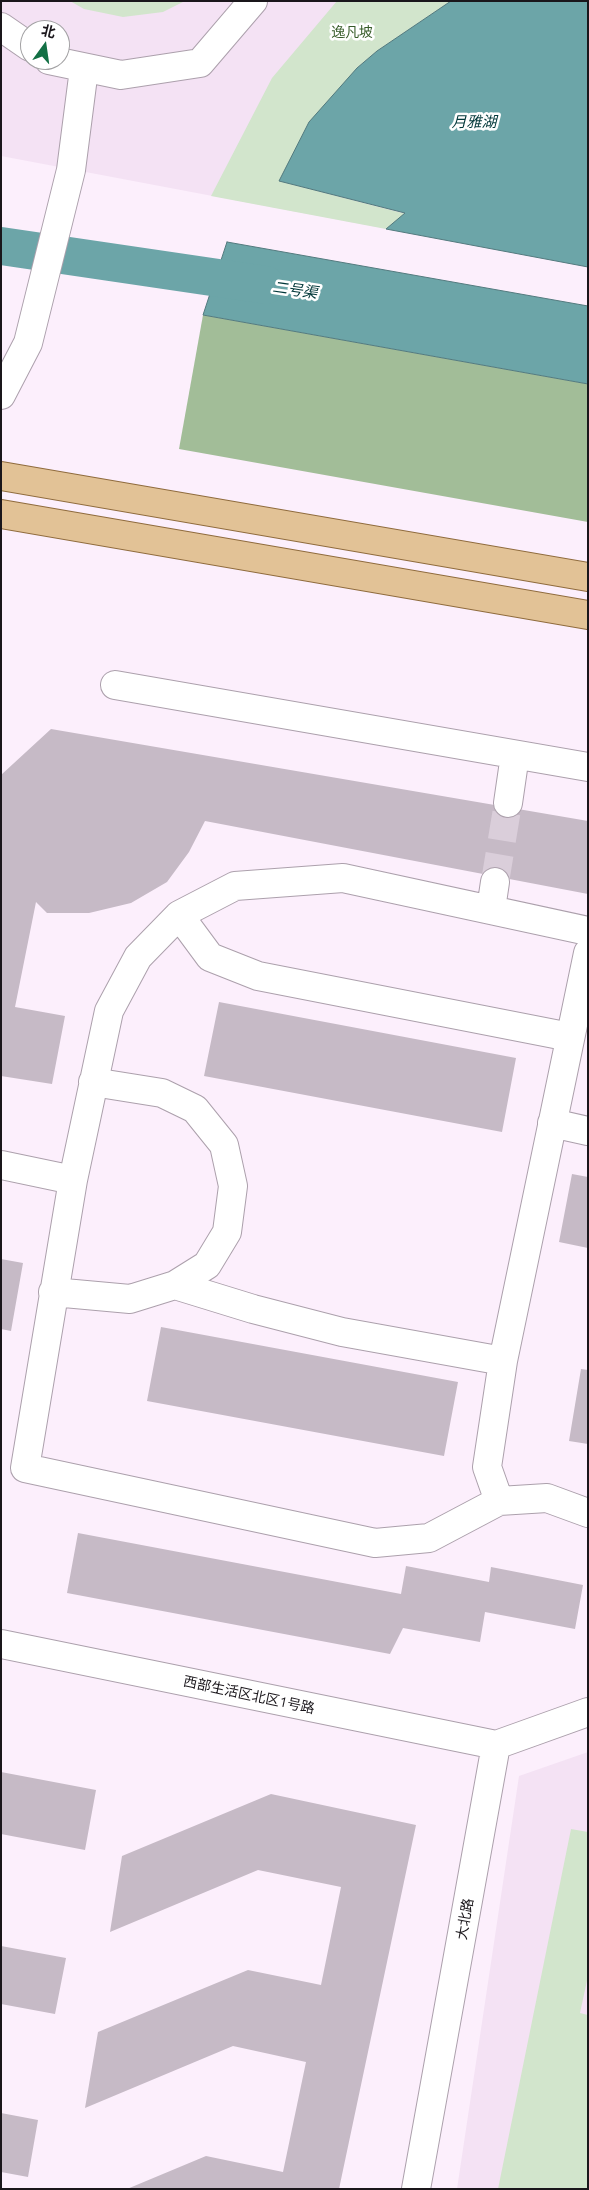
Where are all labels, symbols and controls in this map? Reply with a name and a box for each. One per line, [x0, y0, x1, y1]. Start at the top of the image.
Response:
north arrow [20, 20, 70, 70]
text: 北 [40, 22, 57, 41]
park label: 逸凡坡 [331, 24, 373, 40]
water label: 月雅湖 [452, 113, 496, 131]
water label: 二号渠 [271, 278, 319, 302]
street label: 西部生活区北区1号路 [182, 1673, 316, 1717]
street label: 大北路 [453, 1897, 477, 1941]

